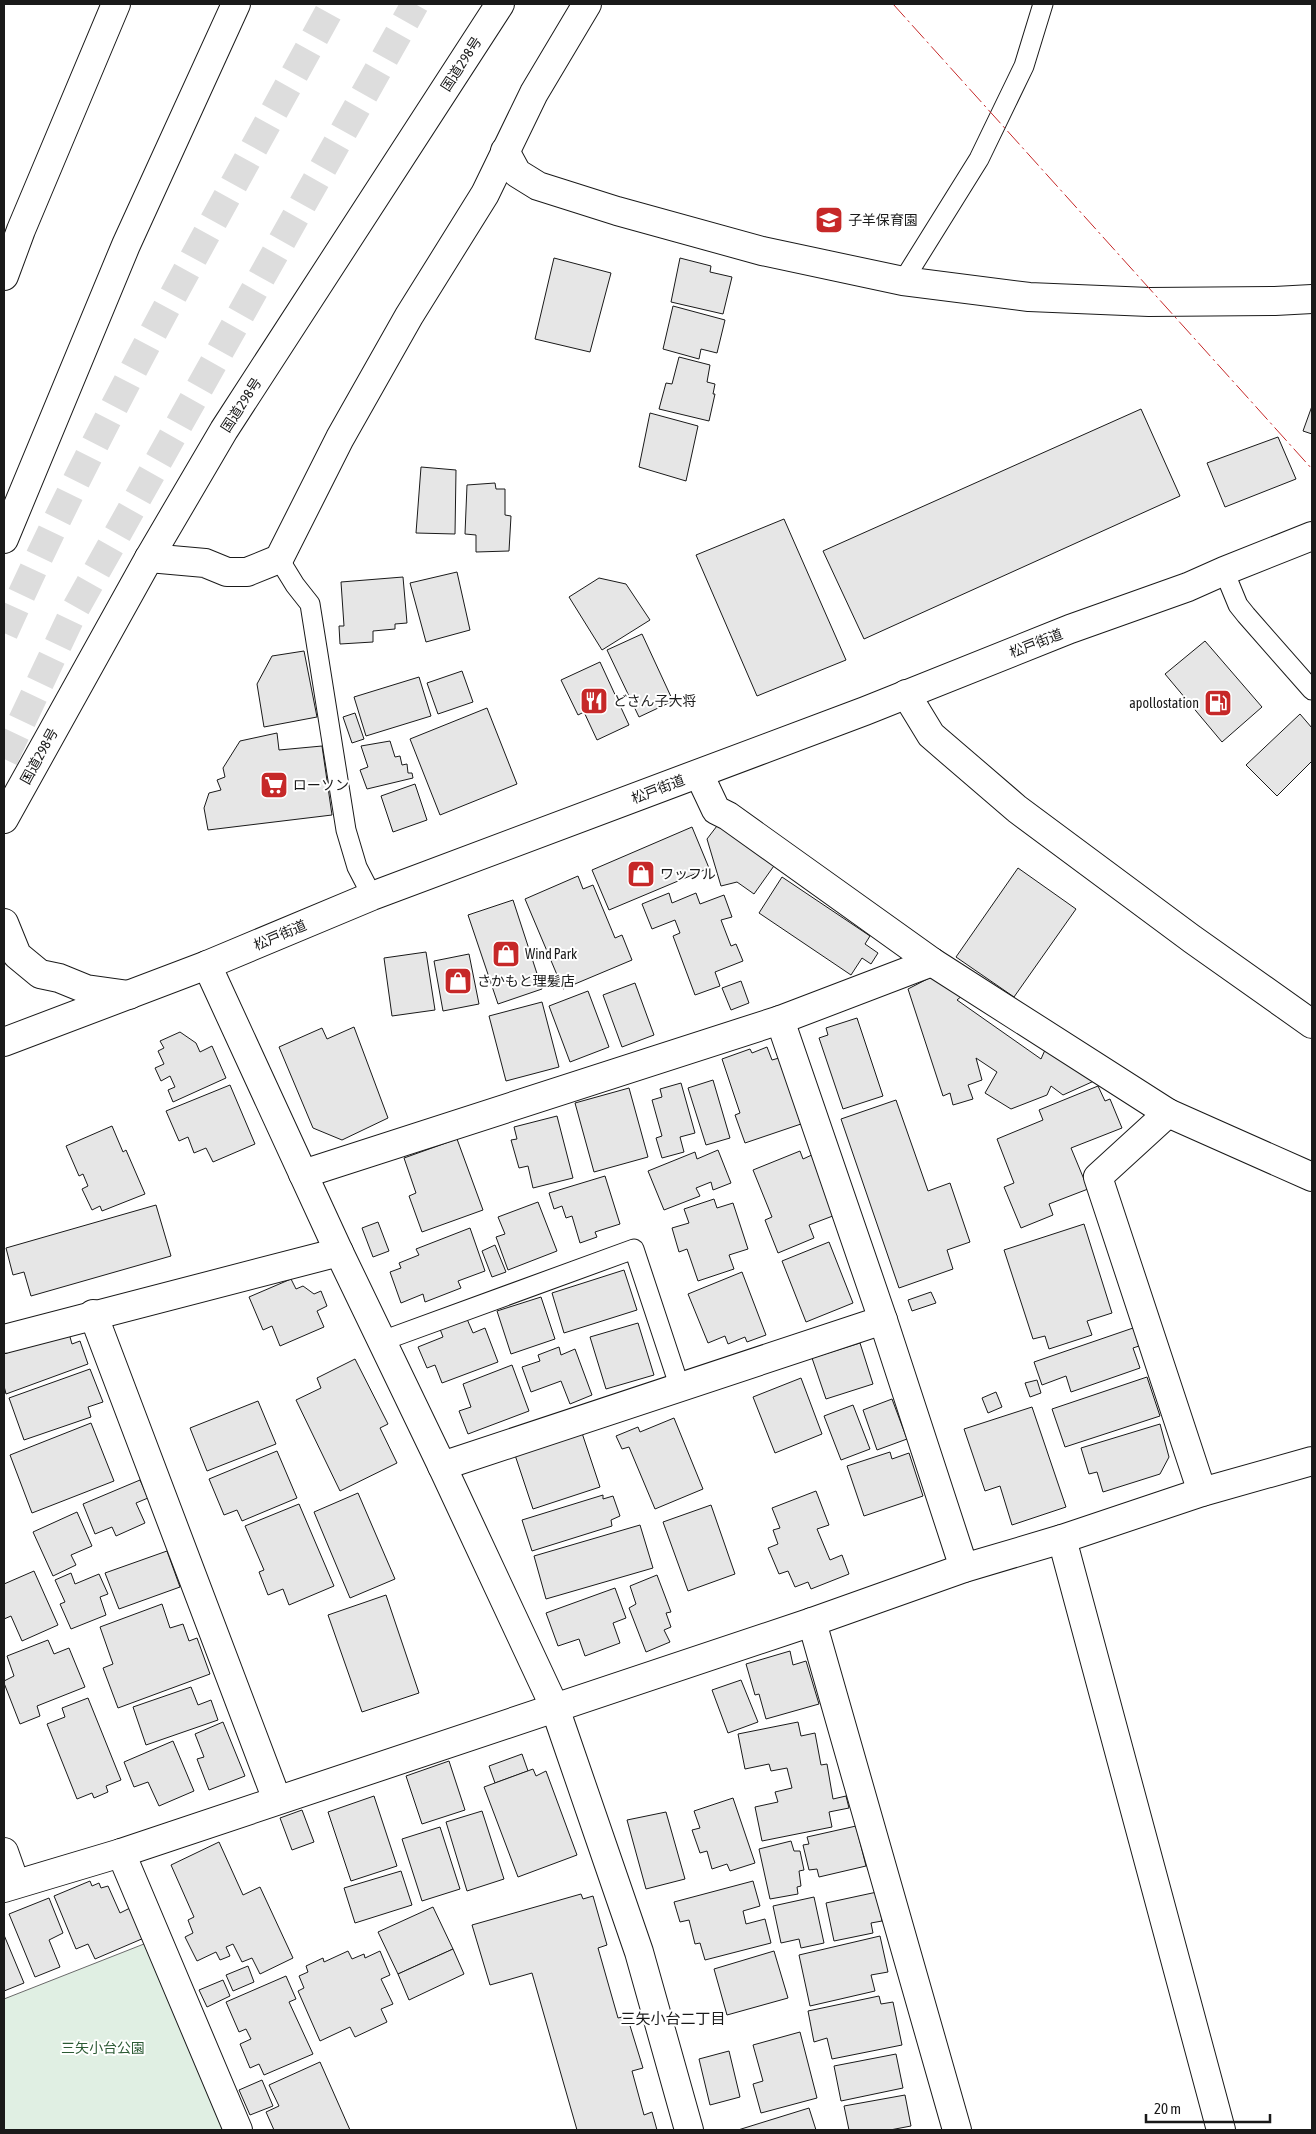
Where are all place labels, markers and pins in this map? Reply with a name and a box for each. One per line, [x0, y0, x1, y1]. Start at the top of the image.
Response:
school or university icon: 子羊保育園 [814, 205, 844, 235]
place label: 子羊保育園 [848, 212, 918, 228]
restaurant icon: どさん子大将 [579, 686, 609, 716]
fuel station icon: apollostation [1203, 688, 1233, 718]
place label: どさん子大将 [613, 693, 697, 709]
place label: apollostation [1129, 695, 1199, 711]
supermarket icon: ローソン [259, 770, 289, 800]
place label: ローソン [293, 777, 349, 793]
shop icon: ワッフル [626, 859, 656, 889]
place label: ワッフル [660, 866, 716, 882]
shop icon: Wind Park [491, 939, 521, 969]
place label: Wind Park [525, 946, 577, 962]
shop icon: さかもと理髪店 [443, 966, 473, 996]
place label: さかもと理髪店 [477, 973, 575, 989]

